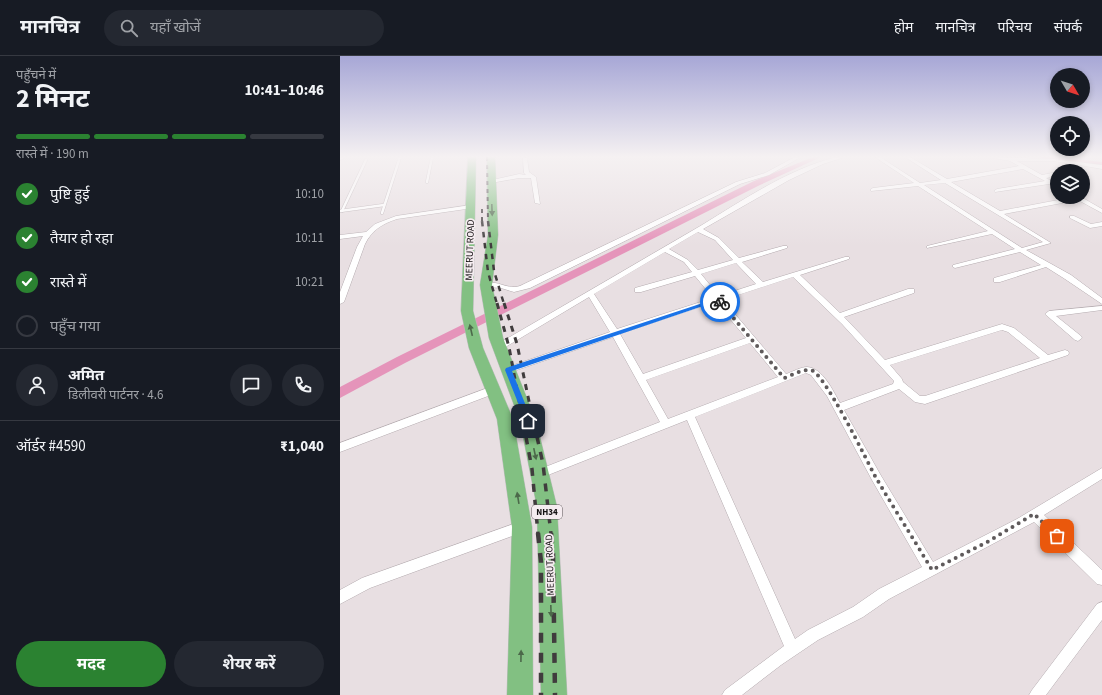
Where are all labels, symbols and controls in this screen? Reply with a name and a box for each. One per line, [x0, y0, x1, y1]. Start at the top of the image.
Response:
search box [104, 10, 384, 46]
text: मानचित्र [20, 14, 80, 41]
icon: search [118, 17, 140, 39]
text: यहाँ खोजें [150, 17, 201, 38]
text: होम [894, 18, 913, 38]
text: मानचित्र [935, 18, 976, 38]
text: परिचय [998, 18, 1032, 38]
text: संपर्क [1054, 18, 1082, 38]
text: पहुँचने में [16, 66, 56, 84]
north arrow [1050, 68, 1090, 108]
map controls [1050, 68, 1090, 204]
text: 2 मिनट [16, 80, 90, 117]
text: 10:41–10:46 [244, 80, 324, 101]
button: locate [1050, 116, 1090, 156]
text: रास्ते में · 190 m [16, 145, 89, 163]
button: layers [1050, 164, 1090, 204]
icon: check [16, 183, 38, 205]
text: पुष्टि हुई [50, 184, 90, 205]
text: 10:10 [295, 185, 324, 203]
one-way arrow [489, 204, 495, 217]
street label: MEERUT ROAD [462, 219, 478, 281]
icon: check [16, 227, 38, 249]
text: तैयार हो रहा [50, 228, 113, 249]
text: 10:11 [295, 229, 324, 247]
icon: check [16, 271, 38, 293]
text: रास्ते में [50, 272, 86, 293]
text: 10:21 [295, 273, 324, 291]
courier [700, 282, 740, 322]
icon: bike [709, 291, 731, 313]
text: पहुँच गया [50, 316, 100, 337]
one-way arrow [468, 323, 474, 336]
button: person [16, 364, 58, 406]
button: chat [230, 364, 272, 406]
button: phone [282, 364, 324, 406]
text: अमित [68, 365, 104, 386]
text: डिलीवरी पार्टनर · 4.6 [68, 386, 163, 404]
pin [511, 404, 545, 438]
icon: home [517, 410, 539, 432]
text: ऑर्डर #4590 [16, 436, 86, 457]
text: ₹1,040 [280, 436, 324, 457]
one-way arrow [533, 448, 539, 460]
one-way arrow [515, 492, 521, 504]
road number: NH34 [532, 505, 562, 519]
pin [1040, 519, 1074, 553]
icon: bag [1046, 525, 1068, 547]
street label: MEERUT ROAD [542, 534, 558, 596]
one-way arrow [548, 605, 554, 618]
button: मदद [16, 641, 166, 687]
button: शेयर करें [174, 641, 324, 687]
one-way arrow [518, 649, 524, 662]

